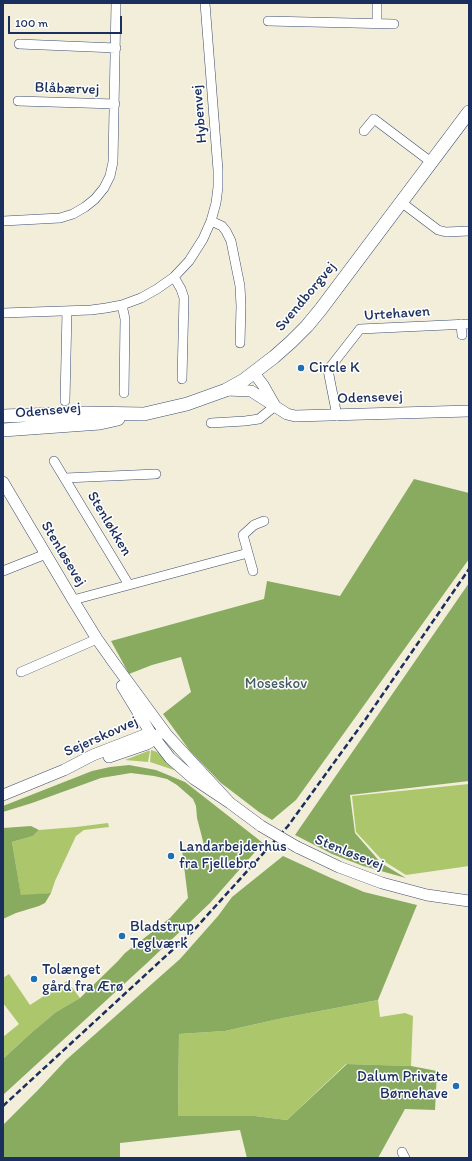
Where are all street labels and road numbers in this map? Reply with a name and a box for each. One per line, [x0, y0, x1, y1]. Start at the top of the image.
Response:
street label: Blåbærvej [34, 79, 100, 99]
street label: Hybenvej [188, 84, 212, 144]
street label: Svendborgvej [272, 259, 340, 335]
street label: Urtehaven [363, 303, 431, 325]
street label: Odensevej [337, 388, 403, 408]
street label: Odensevej [14, 399, 82, 423]
street label: Stenløkken [83, 488, 135, 560]
street label: Stenløsevej [37, 518, 89, 590]
street label: Sejerskovvej [61, 713, 141, 761]
street label: Stenløsevej [312, 831, 386, 875]

